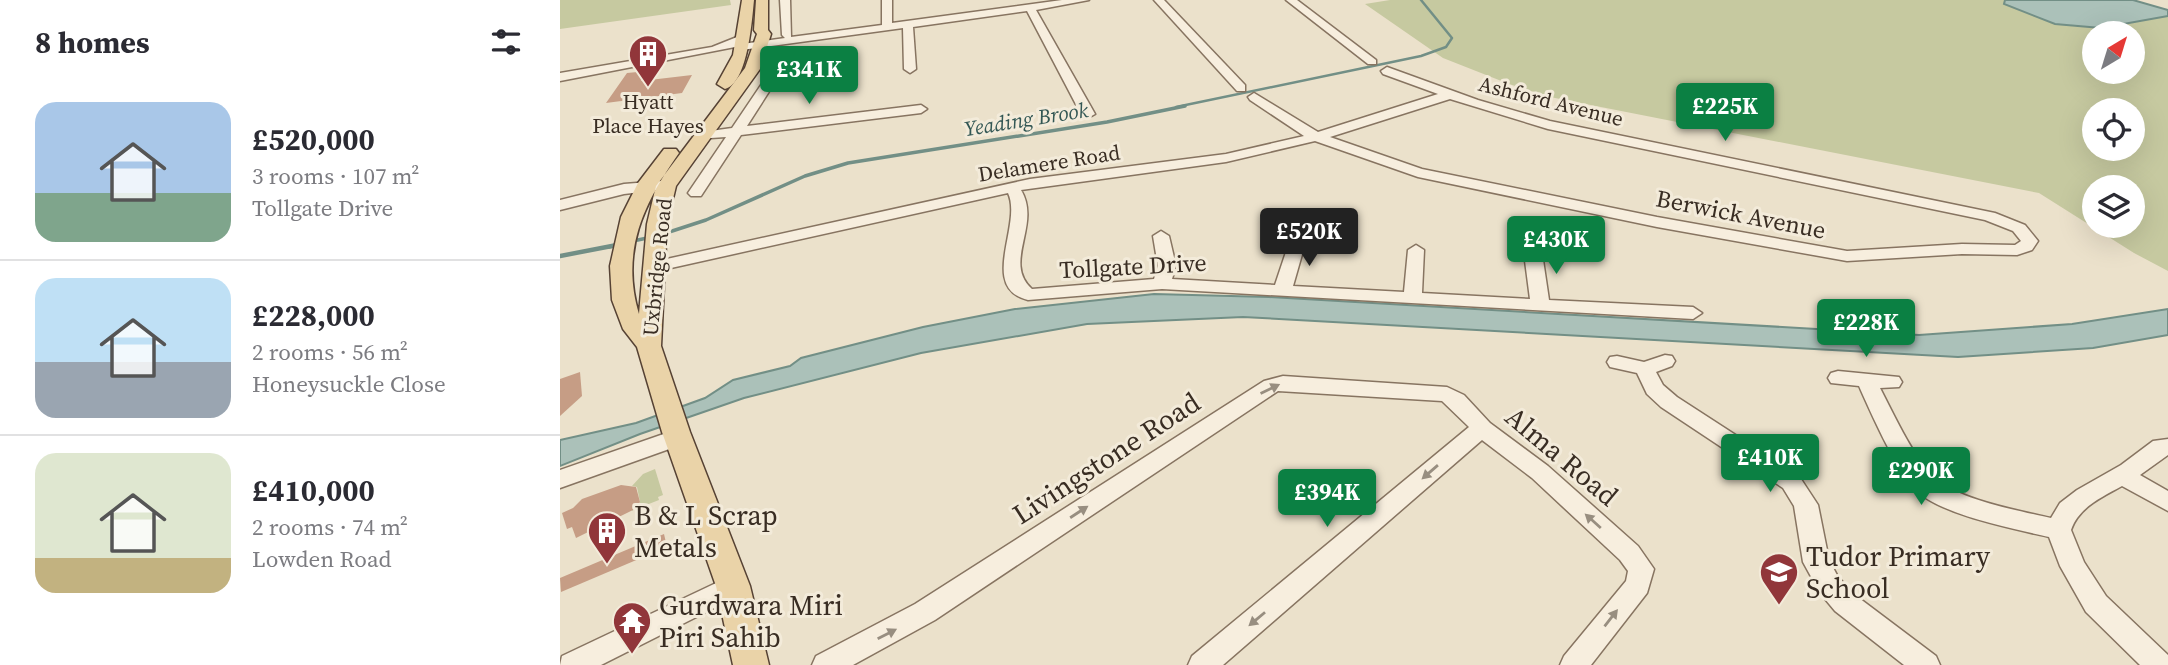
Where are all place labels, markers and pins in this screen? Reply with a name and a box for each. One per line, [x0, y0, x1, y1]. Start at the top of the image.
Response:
building icon: Hyatt Place Hayes [627, 33, 669, 88]
pin: £341K [760, 46, 858, 106]
pin: £225K [1676, 83, 1774, 143]
place label: Hyatt Place Hayes [592, 87, 704, 140]
pin: £520K [1260, 208, 1358, 268]
pin: £430K [1507, 216, 1605, 276]
pin: £228K [1817, 300, 1915, 359]
pin: £410K [1721, 434, 1819, 494]
pin: £290K [1872, 448, 1970, 507]
pin: £394K [1278, 470, 1376, 529]
place label: B & L Scrap Metals [634, 496, 778, 566]
building icon: B & L Scrap Metals [586, 510, 628, 565]
place label: Tudor Primary School [1806, 537, 1991, 607]
school or university icon: Tudor Primary School [1758, 551, 1800, 606]
place label: Gurdwara Miri Piri Sahib [659, 586, 843, 656]
temple icon: Gurdwara Miri Piri Sahib [611, 600, 653, 655]

